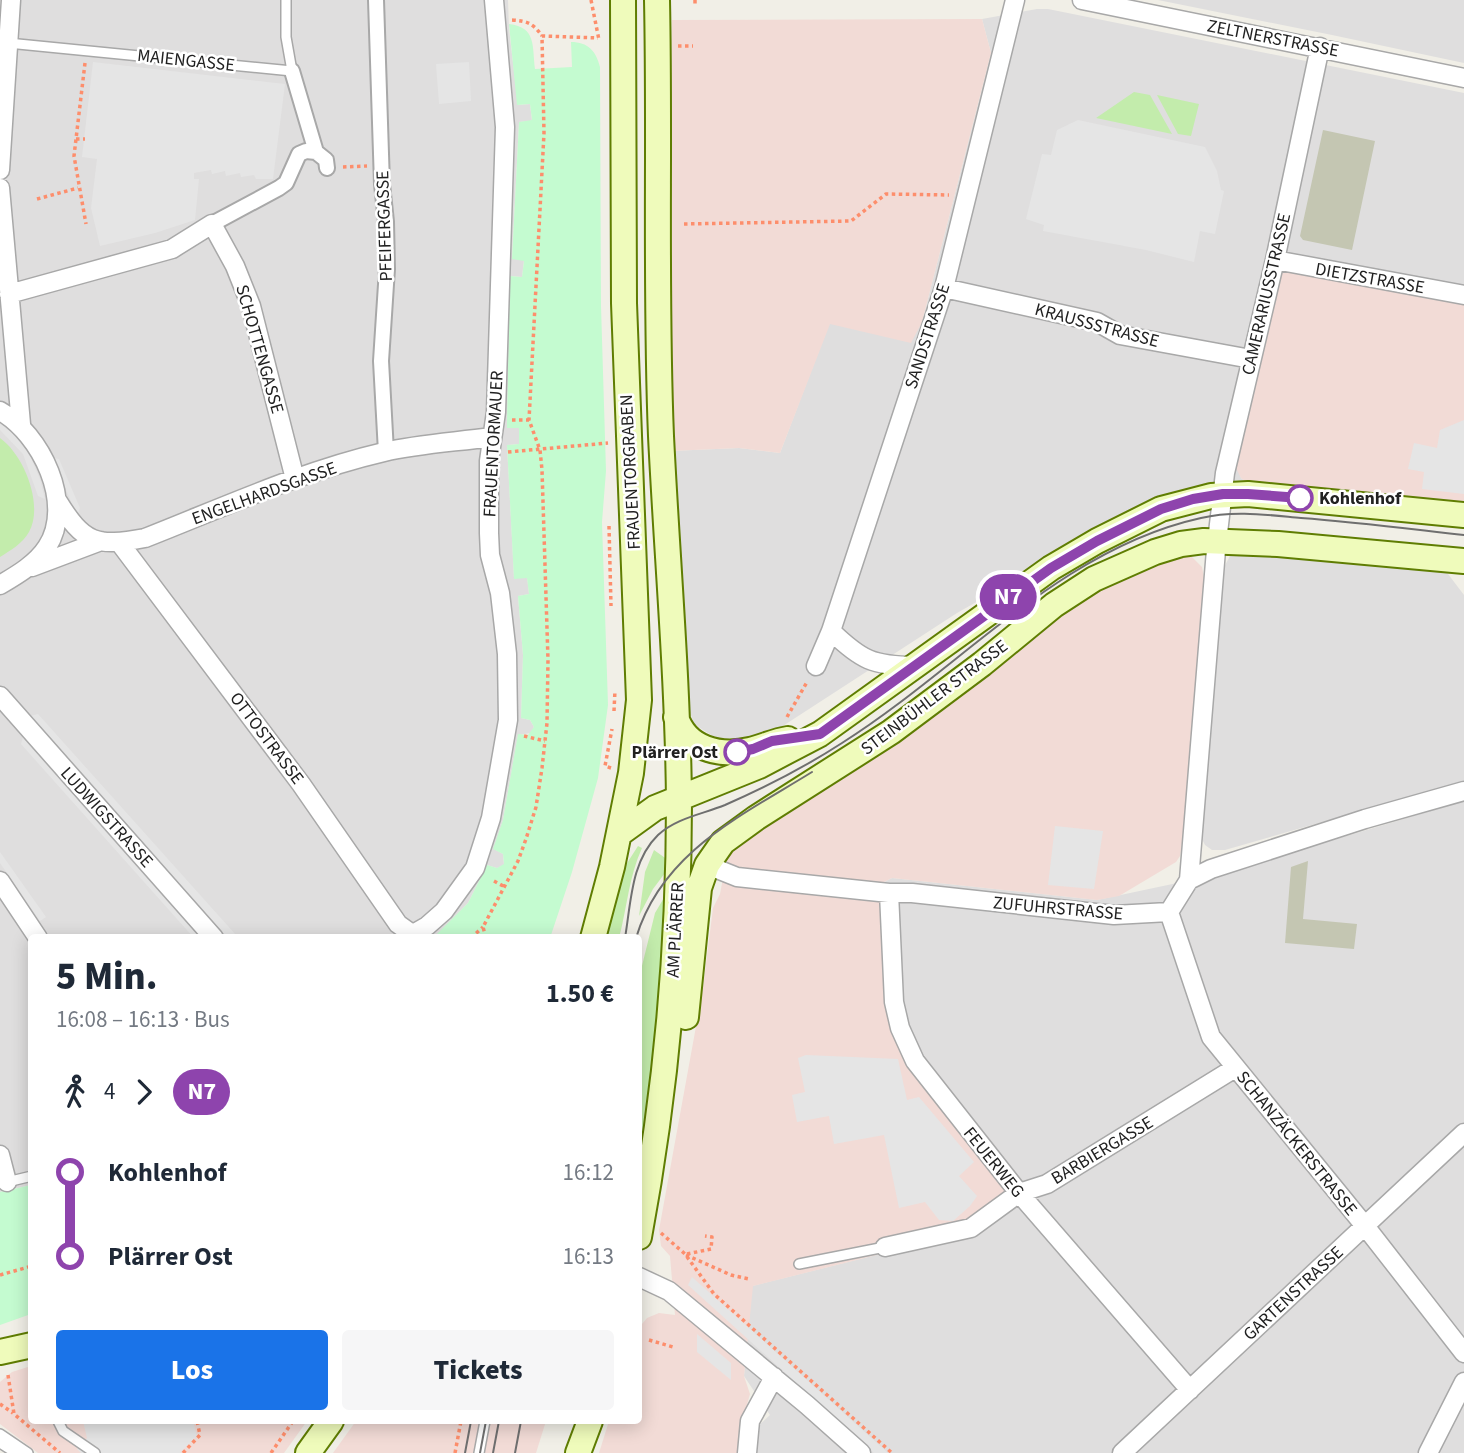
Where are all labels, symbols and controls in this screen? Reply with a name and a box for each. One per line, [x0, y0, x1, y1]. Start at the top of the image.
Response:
street label: ZELTNERSTRASSE [1205, 13, 1341, 64]
street label: MAIENGASSE [136, 43, 236, 78]
street label: PFEIFERGASSE [370, 170, 399, 282]
street label: CAMERARIUSSTRASSE [1236, 211, 1297, 378]
street label: DIETZSTRASSE [1313, 257, 1426, 300]
street label: SANDSTRASSE [899, 280, 956, 392]
street label: SCHOTTENGASSE [229, 282, 290, 416]
street label: KRAUSSSTRASSE [1032, 297, 1162, 354]
street label: FRAUENTORMAUER [477, 370, 510, 518]
street label: FRAUENTORGRABEN [614, 394, 647, 550]
street label: ENGELHARDSGASSE [188, 456, 340, 531]
marker: Kohlenhof [1287, 485, 1313, 511]
place label: Kohlenhof [1319, 486, 1402, 511]
line badge: N7 [976, 574, 1040, 620]
text: N7 [994, 579, 1022, 614]
street label: STEINBÜHLER STRASSE [856, 634, 1013, 761]
street label: OTTOSTRASSE [224, 687, 310, 790]
marker: Plärrer Ost [724, 739, 750, 765]
place label: Plärrer Ost [632, 740, 718, 765]
street label: LUDWIGSTRASSE [54, 761, 159, 873]
street label: AM PLÄRRER [661, 882, 690, 978]
street label: ZUFUHRSTRASSE [992, 890, 1124, 927]
text: 5 Min. [56, 950, 158, 1004]
text: 1.50 € [546, 975, 614, 1012]
text: 16:08 – 16:13 · Bus [56, 1003, 230, 1036]
street label: SCHANZÄCKERSTRASSE [1230, 1066, 1363, 1221]
icon: walk [56, 1073, 94, 1111]
icon: forward [125, 1073, 163, 1111]
text: N7 [187, 1074, 216, 1109]
text: 4 [104, 1075, 115, 1108]
street label: BARBIERGASSE [1047, 1110, 1158, 1191]
street label: FEUERWEG [957, 1122, 1030, 1203]
text: Kohlenhof [108, 1154, 227, 1191]
text: 16:12 [563, 1156, 614, 1189]
text: Plärrer Ost [108, 1238, 233, 1275]
text: 16:13 [563, 1240, 614, 1273]
street label: GARTENSTRASSE [1238, 1240, 1349, 1346]
button: Los [56, 1330, 328, 1410]
button: Tickets [342, 1330, 614, 1410]

